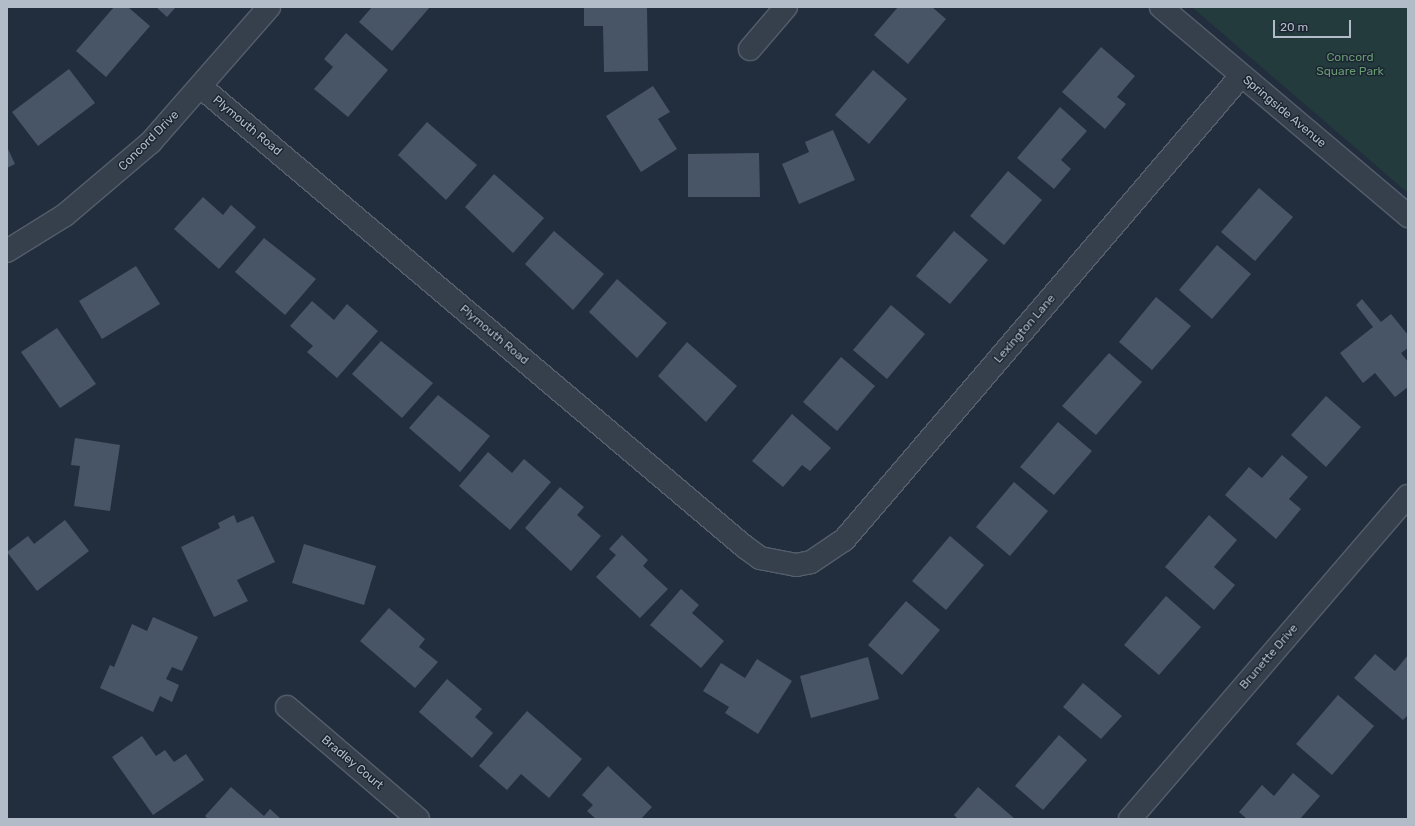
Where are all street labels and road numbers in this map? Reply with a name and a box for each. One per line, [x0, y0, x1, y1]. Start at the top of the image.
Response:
street label: Springside Avenue [1239, 73, 1329, 151]
street label: Plymouth Road [210, 93, 284, 159]
street label: Concord Drive [116, 108, 182, 174]
street label: Lexington Lane [991, 292, 1059, 366]
street label: Plymouth Road [457, 302, 531, 368]
street label: Brunette Drive [1237, 621, 1301, 693]
street label: Bradley Court [318, 733, 386, 793]

